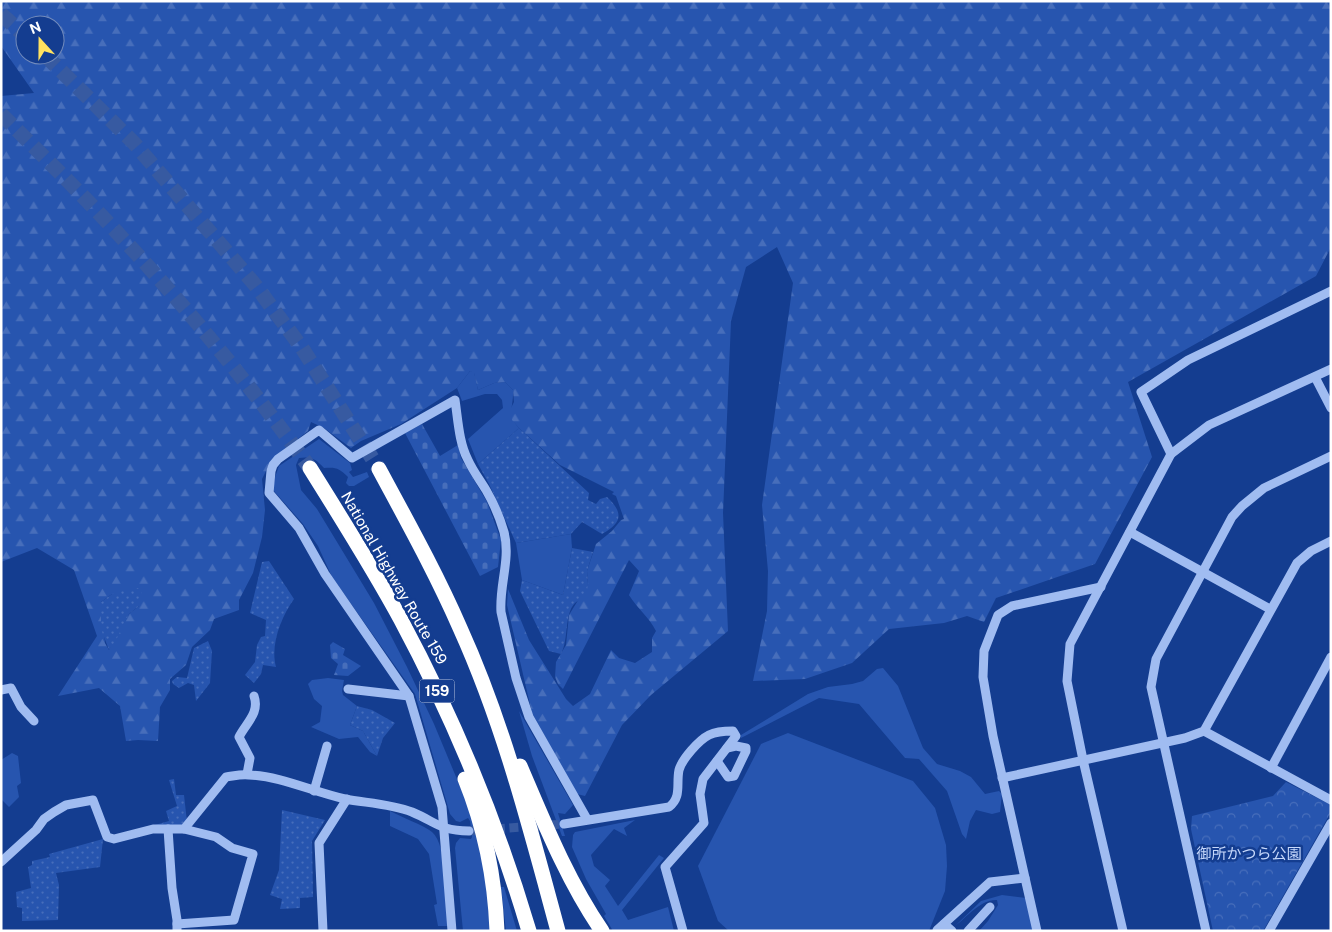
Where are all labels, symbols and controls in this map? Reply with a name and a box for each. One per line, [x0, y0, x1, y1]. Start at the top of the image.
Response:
north arrow [15, 15, 65, 65]
text: N [27, 18, 43, 37]
street label: National Highway Route 159 [338, 489, 451, 667]
road number: 159 [420, 679, 454, 702]
park label: 御所かつら公園 [1196, 845, 1302, 862]

